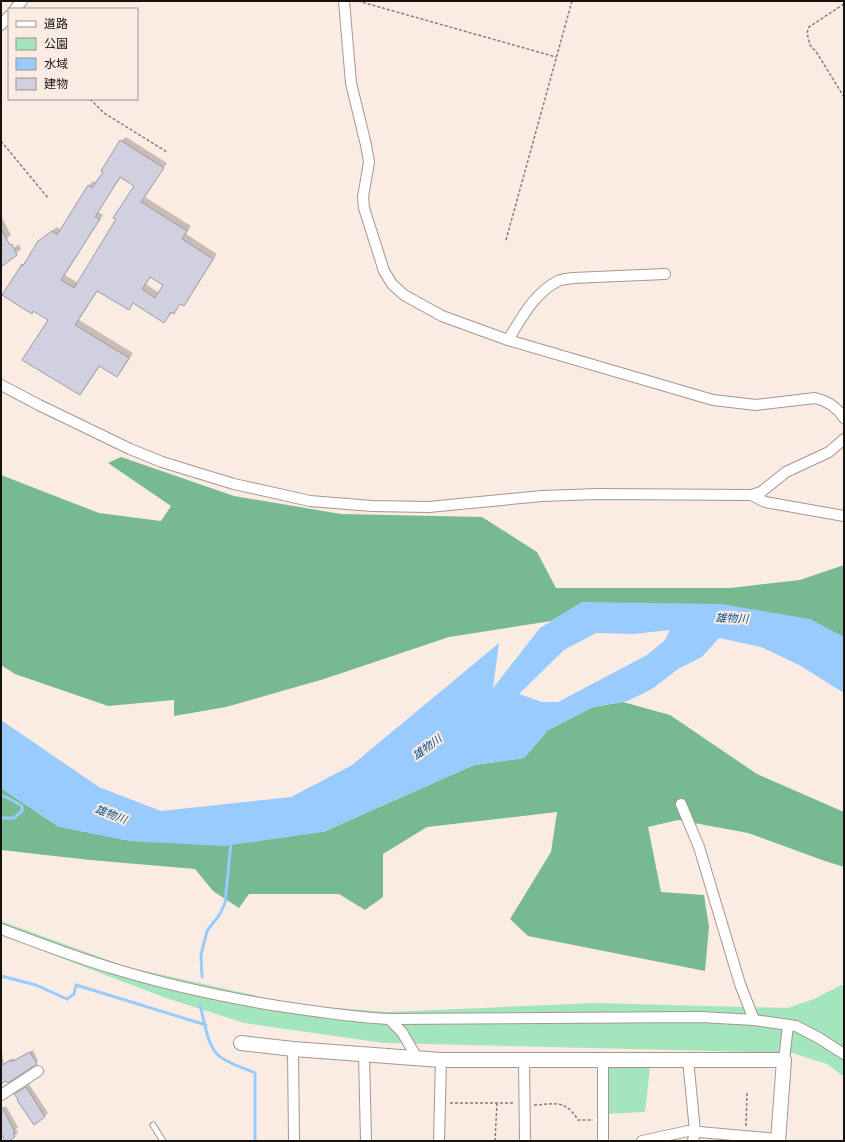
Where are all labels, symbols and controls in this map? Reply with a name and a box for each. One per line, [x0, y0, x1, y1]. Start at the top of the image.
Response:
legend [8, 8, 138, 100]
text: 道路 [44, 15, 68, 32]
text: 公園 [44, 35, 68, 52]
text: 水域 [44, 55, 68, 72]
text: 建物 [44, 75, 68, 92]
water label: 雄物川 [715, 609, 750, 626]
water label: 雄物川 [409, 730, 445, 763]
water label: 雄物川 [93, 801, 130, 827]

